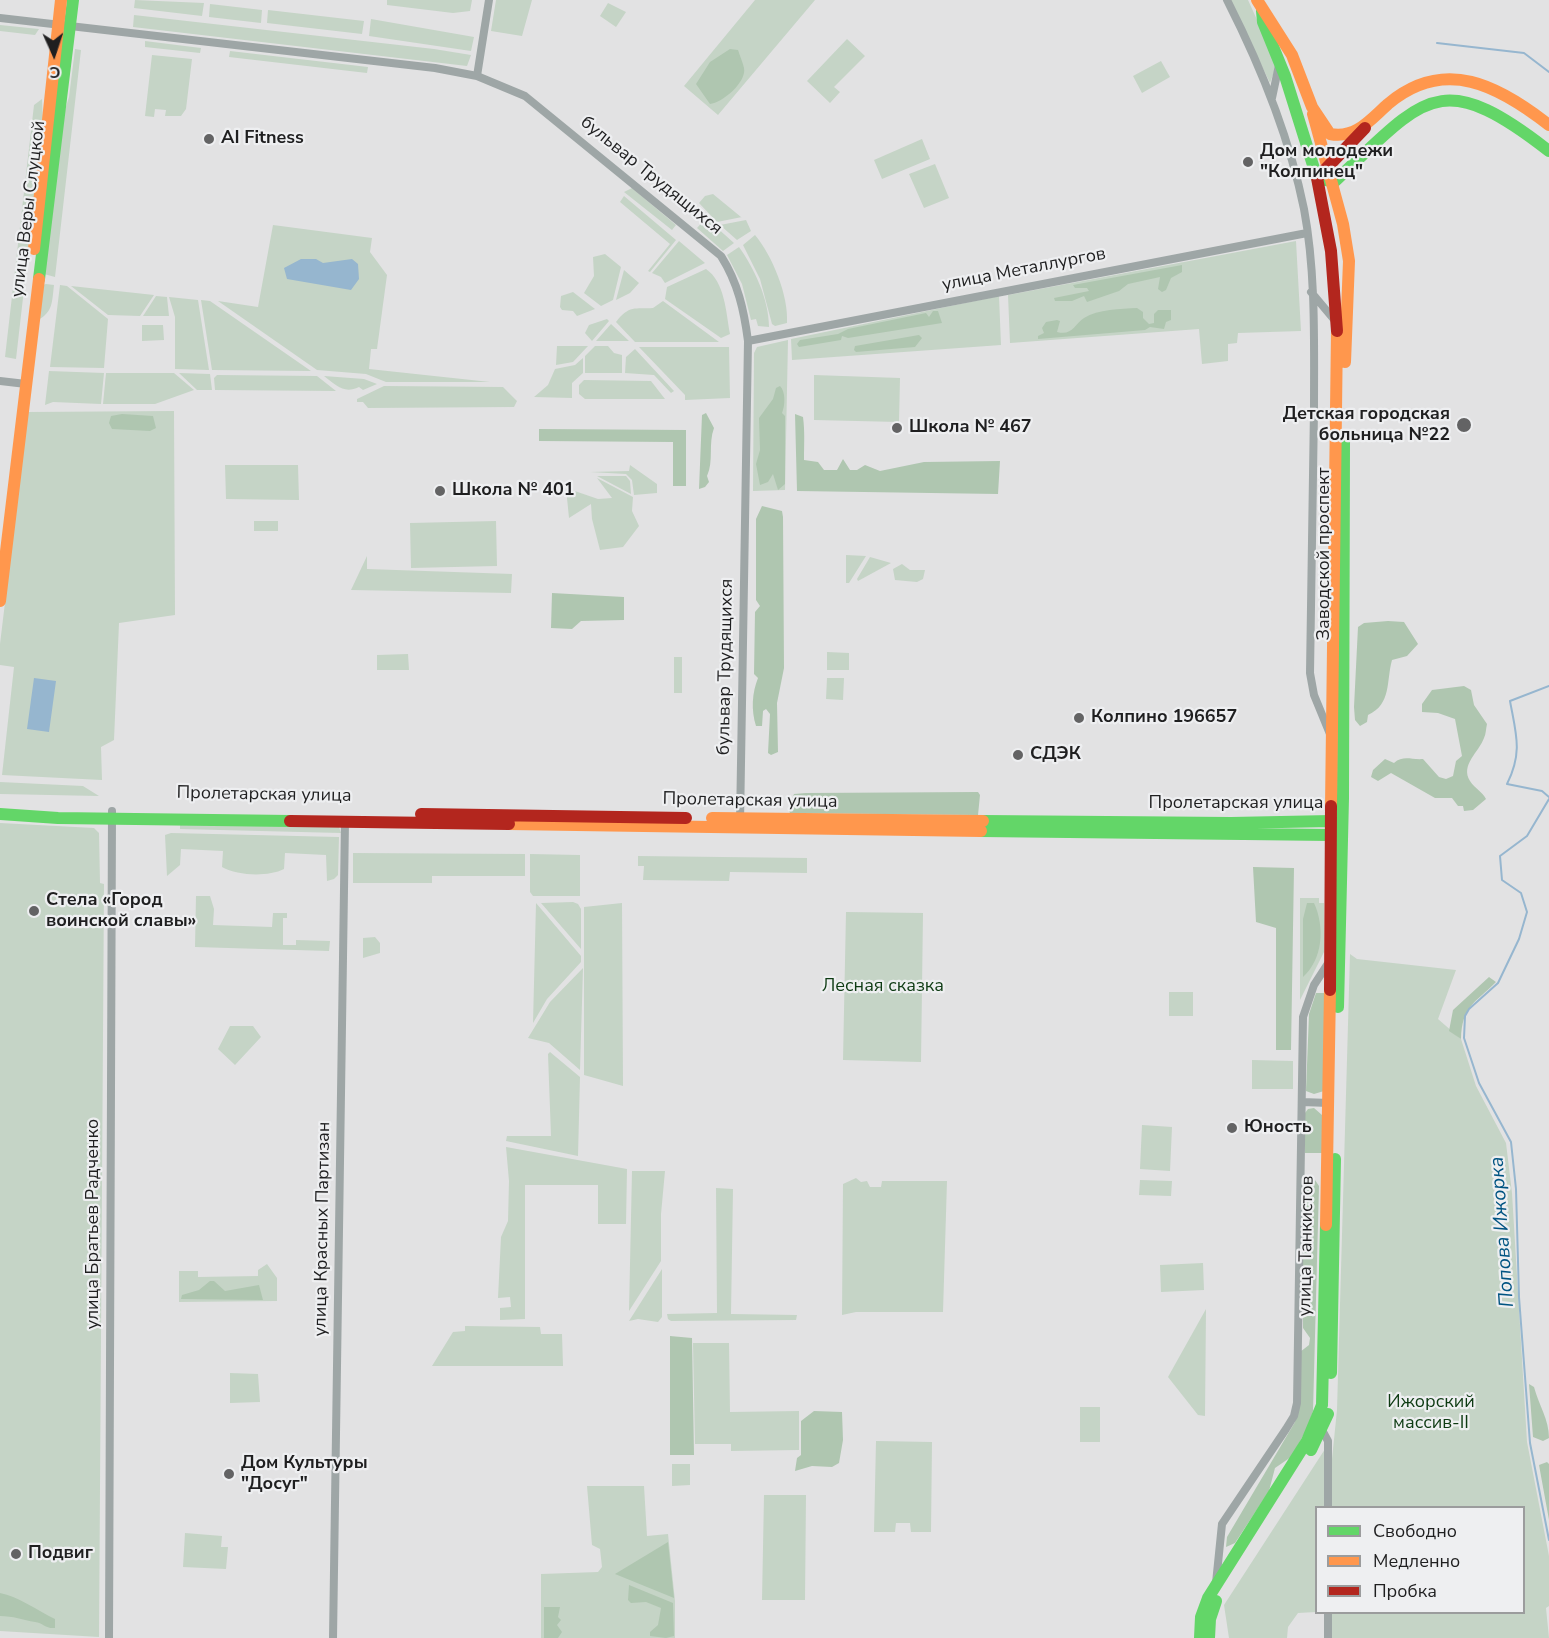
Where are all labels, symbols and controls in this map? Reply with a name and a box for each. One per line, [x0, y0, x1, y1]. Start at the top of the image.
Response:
north arrow [24, 24, 84, 84]
text: С [49, 61, 61, 83]
street label: бульвар Трудящихся [576, 112, 726, 240]
street label: улица Веры Слуцкой [7, 119, 51, 299]
place label: AI Fitness [221, 128, 304, 150]
marker: AI Fitness [202, 132, 216, 146]
place label: Дом молодежи "Колпинец" [1260, 141, 1393, 184]
marker: Дом молодежи "Колпинец" [1241, 155, 1255, 169]
street label: улица Металлургов [940, 244, 1108, 296]
place label: Детская городская больница №22 [1283, 404, 1450, 446]
marker: Детская городская больница №22 [1455, 416, 1473, 434]
place label: Школа № 467 [909, 417, 1032, 439]
marker: Школа № 467 [890, 421, 904, 435]
street label: Заводской проспект [1314, 468, 1336, 640]
place label: Школа № 401 [452, 480, 575, 502]
marker: Школа № 401 [433, 484, 447, 498]
street label: бульвар Трудящихся [714, 579, 738, 755]
place label: Колпино 196657 [1091, 707, 1237, 729]
marker: Колпино 196657 [1072, 711, 1086, 725]
place label: СДЭК [1030, 744, 1081, 766]
marker: СДЭК [1011, 748, 1025, 762]
street label: Пролетарская улица [176, 783, 352, 807]
street label: Пролетарская улица [662, 789, 838, 813]
street label: Пролетарская улица [1149, 793, 1323, 815]
place label: Стела «Город воинской славы» [46, 890, 196, 932]
marker: Стела «Город воинской славы» [27, 904, 41, 918]
park label: Лесная сказка [822, 976, 944, 998]
place label: Юность [1244, 1117, 1312, 1139]
street label: улица Братьев Радченко [83, 1119, 105, 1329]
street label: улица Красных Партизан [310, 1121, 336, 1337]
marker: Юность [1225, 1121, 1239, 1135]
water label: Попова Ижорка [1486, 1156, 1520, 1308]
street label: улица Танкистов [1295, 1175, 1319, 1317]
park label: Ижорский массив-II [1387, 1392, 1475, 1434]
place label: Дом Культуры "Досуг" [241, 1453, 368, 1496]
marker: Дом Культуры "Досуг" [222, 1467, 236, 1481]
legend [1315, 1506, 1525, 1614]
text: Свободно [1373, 1519, 1457, 1543]
place label: Подвиг [28, 1543, 93, 1565]
marker: Подвиг [9, 1547, 23, 1561]
text: Медленно [1373, 1549, 1460, 1573]
text: Пробка [1373, 1579, 1437, 1603]

